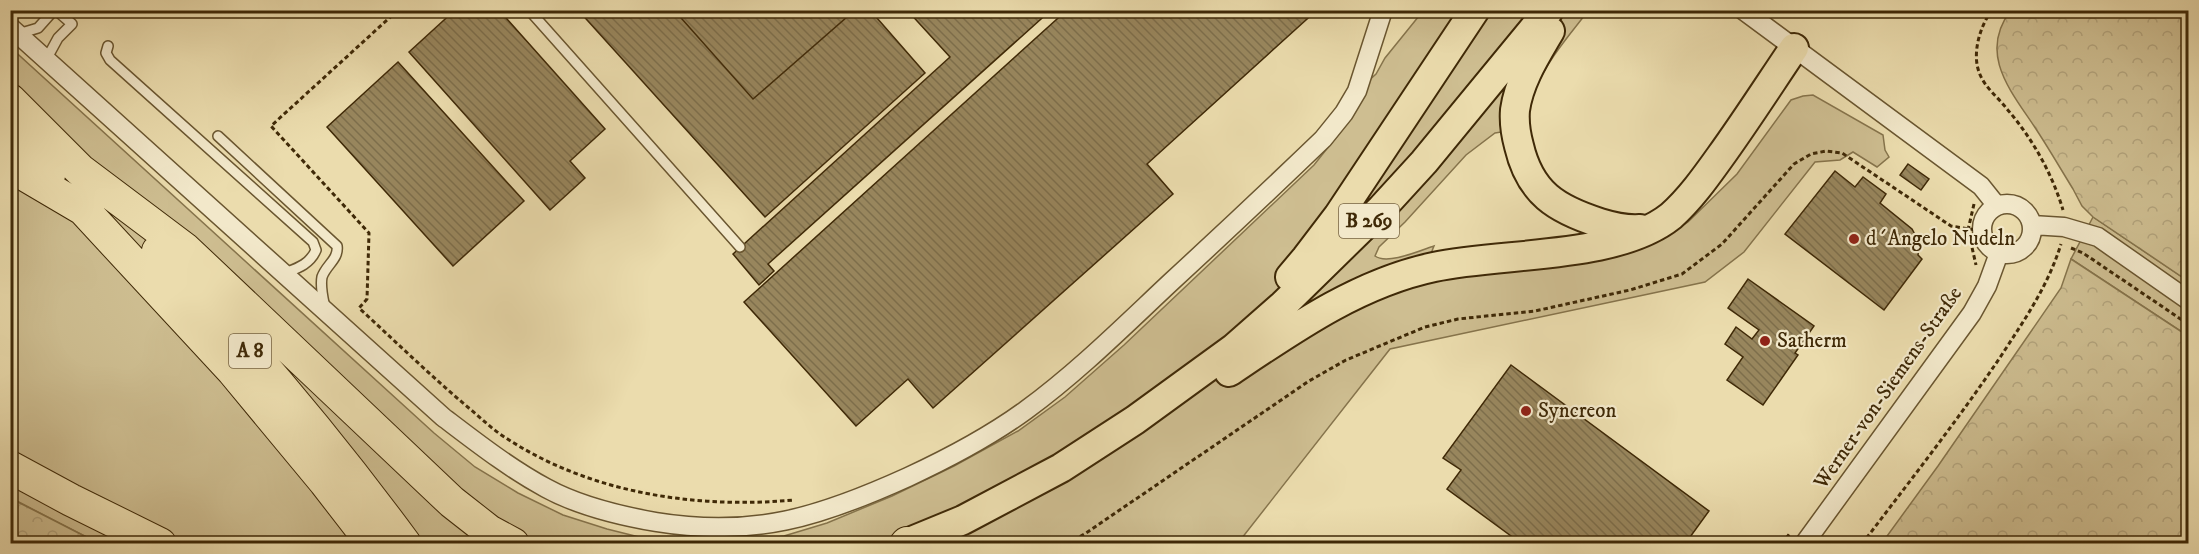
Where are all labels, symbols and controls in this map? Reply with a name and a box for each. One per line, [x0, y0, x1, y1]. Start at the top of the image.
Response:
road number: B 269 [1339, 204, 1399, 238]
place label: d´Angelo Nudeln [1866, 226, 2015, 252]
marker: d´Angelo Nudeln [1847, 232, 1861, 246]
street label: Werner-von-Siemens-Straße [1808, 281, 1968, 495]
place label: Satherm [1777, 328, 1847, 354]
road number: A 8 [229, 334, 271, 368]
marker: Satherm [1758, 334, 1772, 348]
place label: Syncreon [1538, 398, 1616, 424]
marker: Syncreon [1519, 404, 1533, 418]

